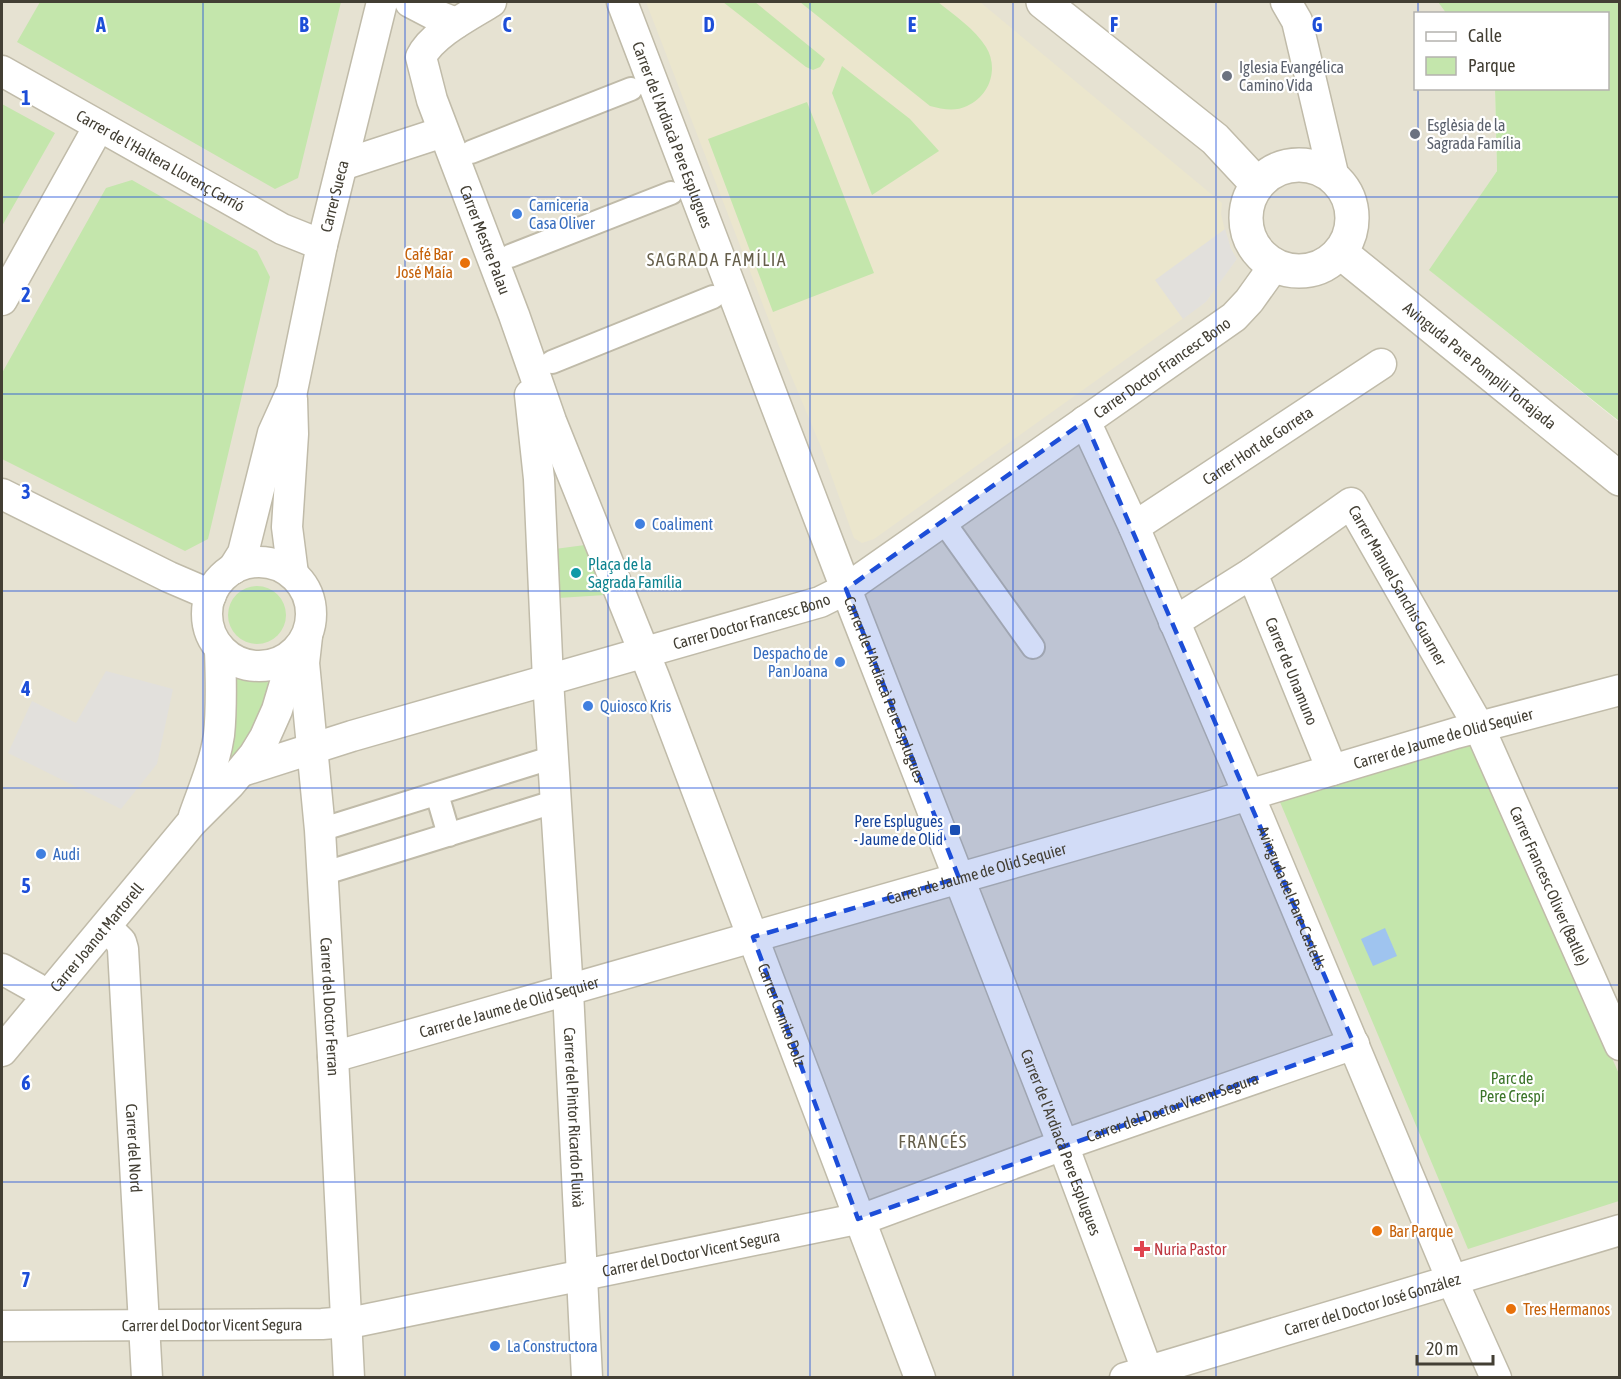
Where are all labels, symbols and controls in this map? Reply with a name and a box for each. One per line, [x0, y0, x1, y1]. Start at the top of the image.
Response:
legend [1414, 12, 1609, 90]
text: A [95, 13, 106, 36]
text: B [299, 13, 309, 36]
text: C [503, 13, 512, 36]
text: D [703, 13, 715, 36]
text: E [908, 13, 917, 36]
text: F [1110, 13, 1118, 36]
text: G [1312, 13, 1323, 36]
text: Calle [1468, 25, 1502, 46]
street label: Carrer de l'Ardiacà Pere Esplugues [629, 39, 716, 231]
text: Parque [1468, 55, 1516, 76]
place label: Iglesia Evangélica Camino Vida [1239, 58, 1344, 94]
marker: Iglesia Evangélica Camino Vida [1220, 69, 1234, 83]
text: 1 [21, 86, 31, 109]
street label: Carrer de l'Haltera Llorenç Carrió [73, 106, 248, 215]
place label: Esglèsia de la Sagrada Família [1427, 116, 1521, 153]
marker: Esglèsia de la Sagrada Família [1408, 127, 1422, 141]
street label: Carrer Sueca [317, 158, 352, 234]
street label: Carrer Mestre Palau [456, 183, 514, 297]
place label: Carniceria Casa Oliver [529, 196, 595, 232]
marker: Carniceria Casa Oliver [510, 207, 524, 221]
place label: Café Bar José Maía [396, 245, 453, 281]
district label: SAGRADA FAMÍLIA [647, 249, 787, 270]
marker: Café Bar José Maía [458, 256, 472, 270]
text: 2 [21, 283, 31, 306]
street label: Avinguda Pare Pompili Tortajada [1400, 298, 1560, 433]
street label: Carrer Doctor Francesc Bono [1090, 313, 1234, 422]
street label: Carrer Hort de Gorreta [1199, 403, 1316, 488]
text: 3 [21, 480, 31, 503]
street label: Carrer Manuel Sanchis Guarner [1345, 502, 1451, 668]
place label: Coaliment [652, 515, 714, 533]
marker: Coaliment [633, 517, 647, 531]
place label: Plaça de la Sagrada Família [588, 555, 682, 592]
marker: Plaça de la Sagrada Família [569, 566, 583, 580]
street label: Carrer Doctor Francesc Bono [671, 589, 833, 653]
street label: Carrer de l'Ardiacà Pere Esplugues [841, 594, 930, 785]
street label: Carrer de Unamuno [1262, 615, 1322, 728]
place label: Despacho de Pan Joana [753, 644, 828, 680]
marker: Despacho de Pan Joana [833, 655, 847, 669]
text: 4 [20, 677, 31, 700]
place label: Quiosco Kris [600, 697, 672, 715]
marker: Quiosco Kris [581, 699, 595, 713]
street label: Carrer de Jaume de Olid Sequier [1351, 704, 1535, 772]
street label: Carrer Francesc Oliver (Batlle) [1506, 803, 1593, 969]
place label: Pere Esplugues - Jaume de Olid [854, 812, 943, 848]
marker: Pere Esplugues - Jaume de Olid [948, 823, 962, 837]
street label: Avinguda del Pare Castells [1254, 823, 1330, 973]
street label: Carrer de Jaume de Olid Sequier [884, 839, 1068, 907]
place label: Audi [53, 845, 80, 863]
marker: Audi [34, 847, 48, 861]
text: 5 [21, 874, 31, 897]
street label: Carrer Joanot Martorell [46, 879, 147, 995]
street label: Carrer del Doctor Ferran [317, 937, 343, 1076]
street label: Carrer Camilo Dolz [754, 961, 810, 1069]
street label: Carrer de Jaume de Olid Sequier [417, 972, 601, 1041]
street label: Carrer del Pintor Ricardo Fluixà [561, 1027, 588, 1208]
street label: Carrer de l'Ardiacà Pere Esplugues [1017, 1047, 1105, 1238]
street label: Carrer del Doctor Vicent Segura [1084, 1069, 1260, 1145]
park label: Parc de Pere Crespí [1479, 1069, 1545, 1106]
text: 6 [21, 1071, 31, 1094]
street label: Carrer del Nord [123, 1103, 146, 1193]
district label: FRANCÉS [898, 1131, 968, 1152]
place label: Bar Parque [1389, 1222, 1453, 1241]
marker: Bar Parque [1370, 1224, 1384, 1238]
street label: Carrer del Doctor Vicent Segura [601, 1226, 781, 1280]
place label: Nuria Pastor [1154, 1240, 1227, 1258]
marker: Nuria Pastor [1135, 1242, 1149, 1256]
text: 7 [21, 1268, 31, 1291]
street label: Carrer del Doctor José González [1282, 1269, 1463, 1339]
place label: Tres Hermanos [1523, 1300, 1610, 1318]
marker: Tres Hermanos [1504, 1302, 1518, 1316]
street label: Carrer del Doctor Vicent Segura [122, 1315, 302, 1334]
scale bar [1417, 1328, 1494, 1366]
place label: La Constructora [507, 1337, 598, 1355]
text: 20 m [1426, 1338, 1458, 1359]
marker: La Constructora [488, 1339, 502, 1353]

